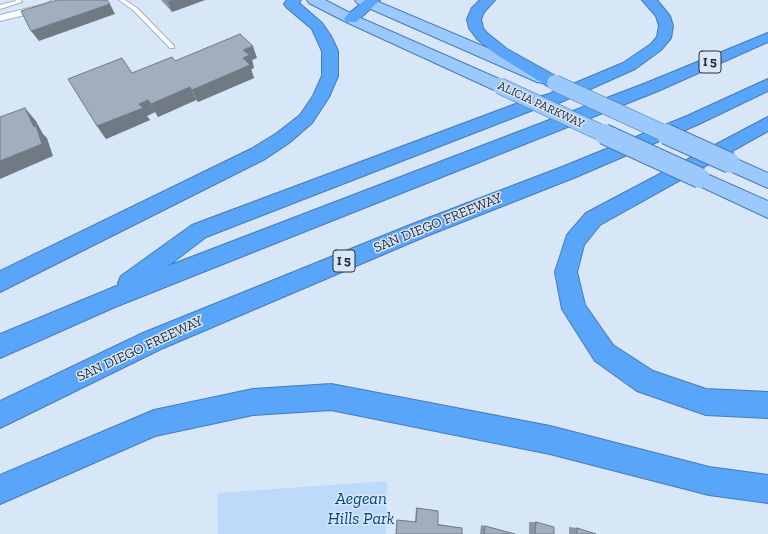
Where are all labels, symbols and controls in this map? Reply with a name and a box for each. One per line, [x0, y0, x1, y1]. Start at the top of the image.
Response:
road number: I 5 [699, 51, 721, 73]
street label: ALICIA PARKWAY [495, 79, 587, 131]
street label: SAN DIEGO FREEWAY [371, 190, 505, 256]
road number: I 5 [333, 250, 355, 272]
street label: SAN DIEGO FREEWAY [74, 312, 206, 386]
park label: Aegean Hills Park [328, 489, 394, 529]

